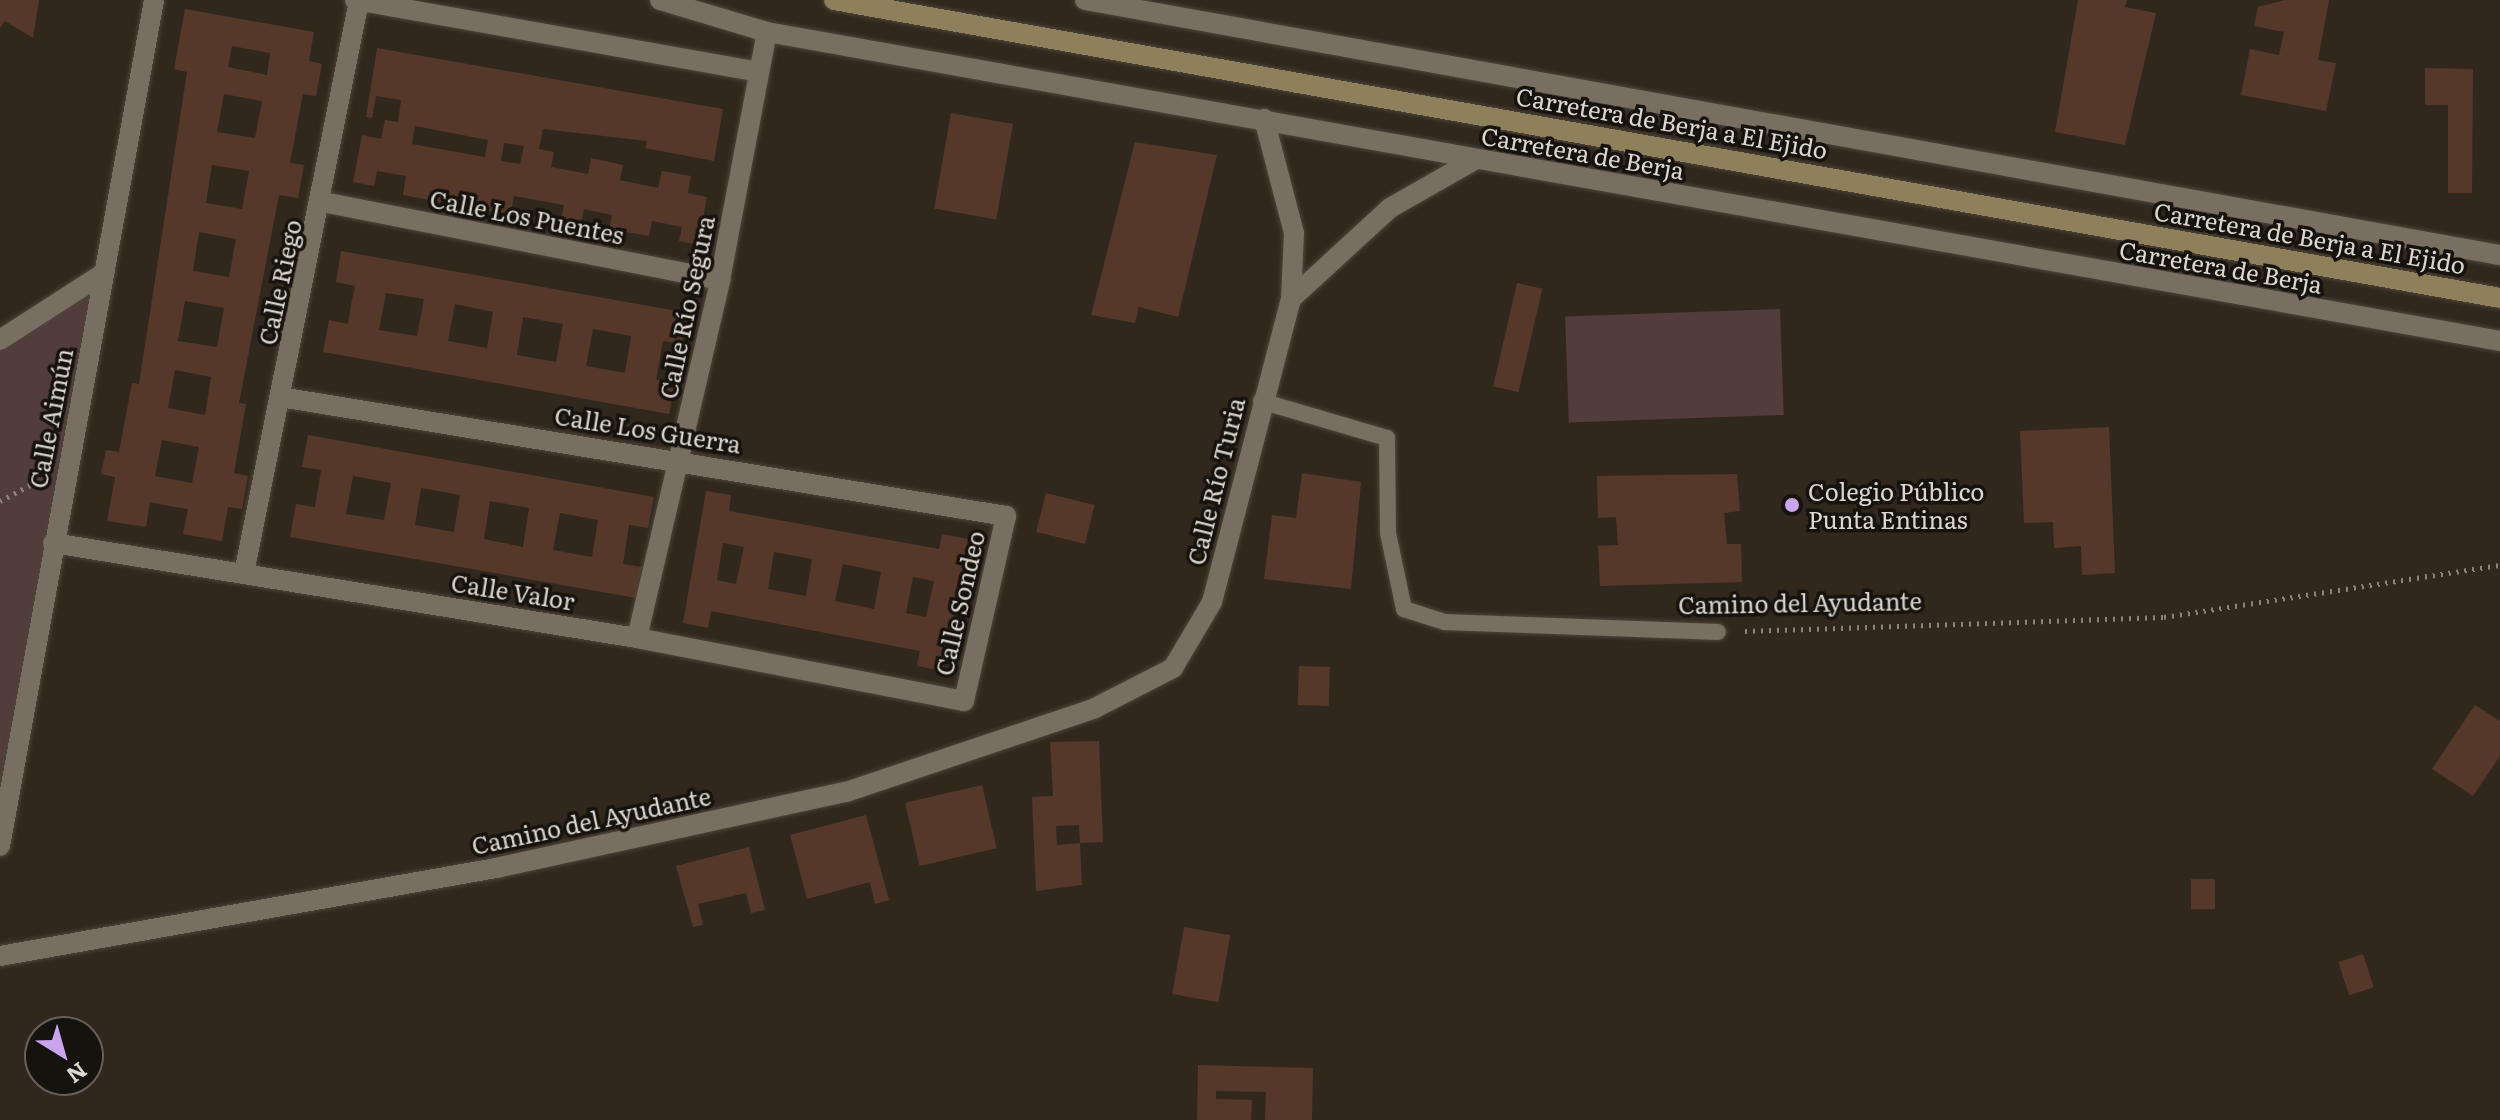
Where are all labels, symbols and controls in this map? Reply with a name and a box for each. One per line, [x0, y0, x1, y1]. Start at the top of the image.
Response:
street label: Carretera de Berja a El Ejido [1514, 80, 1830, 164]
street label: Carretera de Berja [1479, 120, 1687, 184]
street label: Calle Los Puentes [428, 183, 626, 249]
street label: Carretera de Berja a El Ejido [2152, 195, 2468, 279]
street label: Calle Río Segura [653, 213, 719, 401]
street label: Calle Riego [252, 217, 306, 347]
street label: Carretera de Berja [2117, 234, 2325, 298]
street label: Calle Aimún [22, 346, 78, 490]
street label: Calle Río Turia [1180, 394, 1250, 568]
street label: Calle Los Guerra [553, 400, 743, 458]
place label: Colegio Público Punta Entinas [1808, 477, 1984, 533]
marker: Colegio Público Punta Entinas [1783, 496, 1801, 514]
street label: Calle Sondeo [928, 528, 990, 678]
street label: Calle Valor [449, 567, 577, 615]
street label: Camino del Ayudante [1678, 585, 1922, 619]
street label: Camino del Ayudante [469, 781, 713, 859]
north arrow [24, 1016, 104, 1096]
text: N [60, 1055, 95, 1093]

